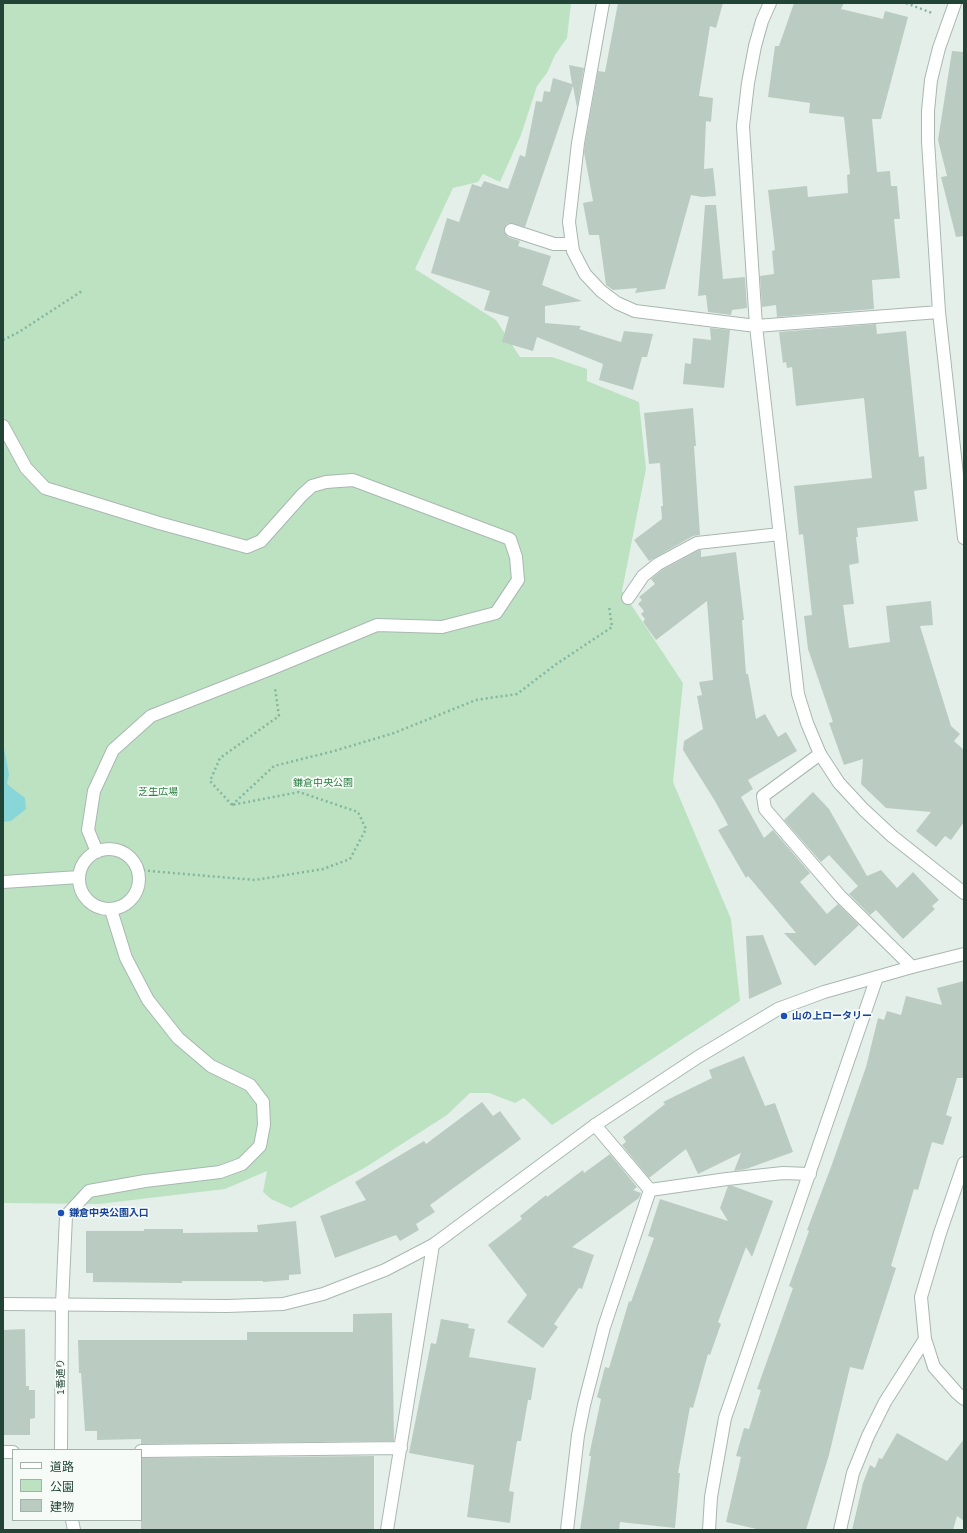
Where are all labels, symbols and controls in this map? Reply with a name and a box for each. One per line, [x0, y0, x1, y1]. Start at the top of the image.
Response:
park label: 鎌倉中央公園 [293, 777, 353, 789]
park label: 芝生広場 [138, 786, 178, 798]
place label: 山の上ロータリー [792, 1010, 872, 1022]
marker: 山の上ロータリー [779, 1011, 789, 1021]
place label: 鎌倉中央公園入口 [69, 1207, 149, 1219]
marker: 鎌倉中央公園入口 [56, 1208, 66, 1218]
street label: 1番通り [55, 1359, 67, 1395]
legend [12, 1449, 142, 1521]
text: 道路 [50, 1460, 74, 1474]
text: 公園 [50, 1480, 74, 1494]
text: 建物 [50, 1500, 74, 1514]

